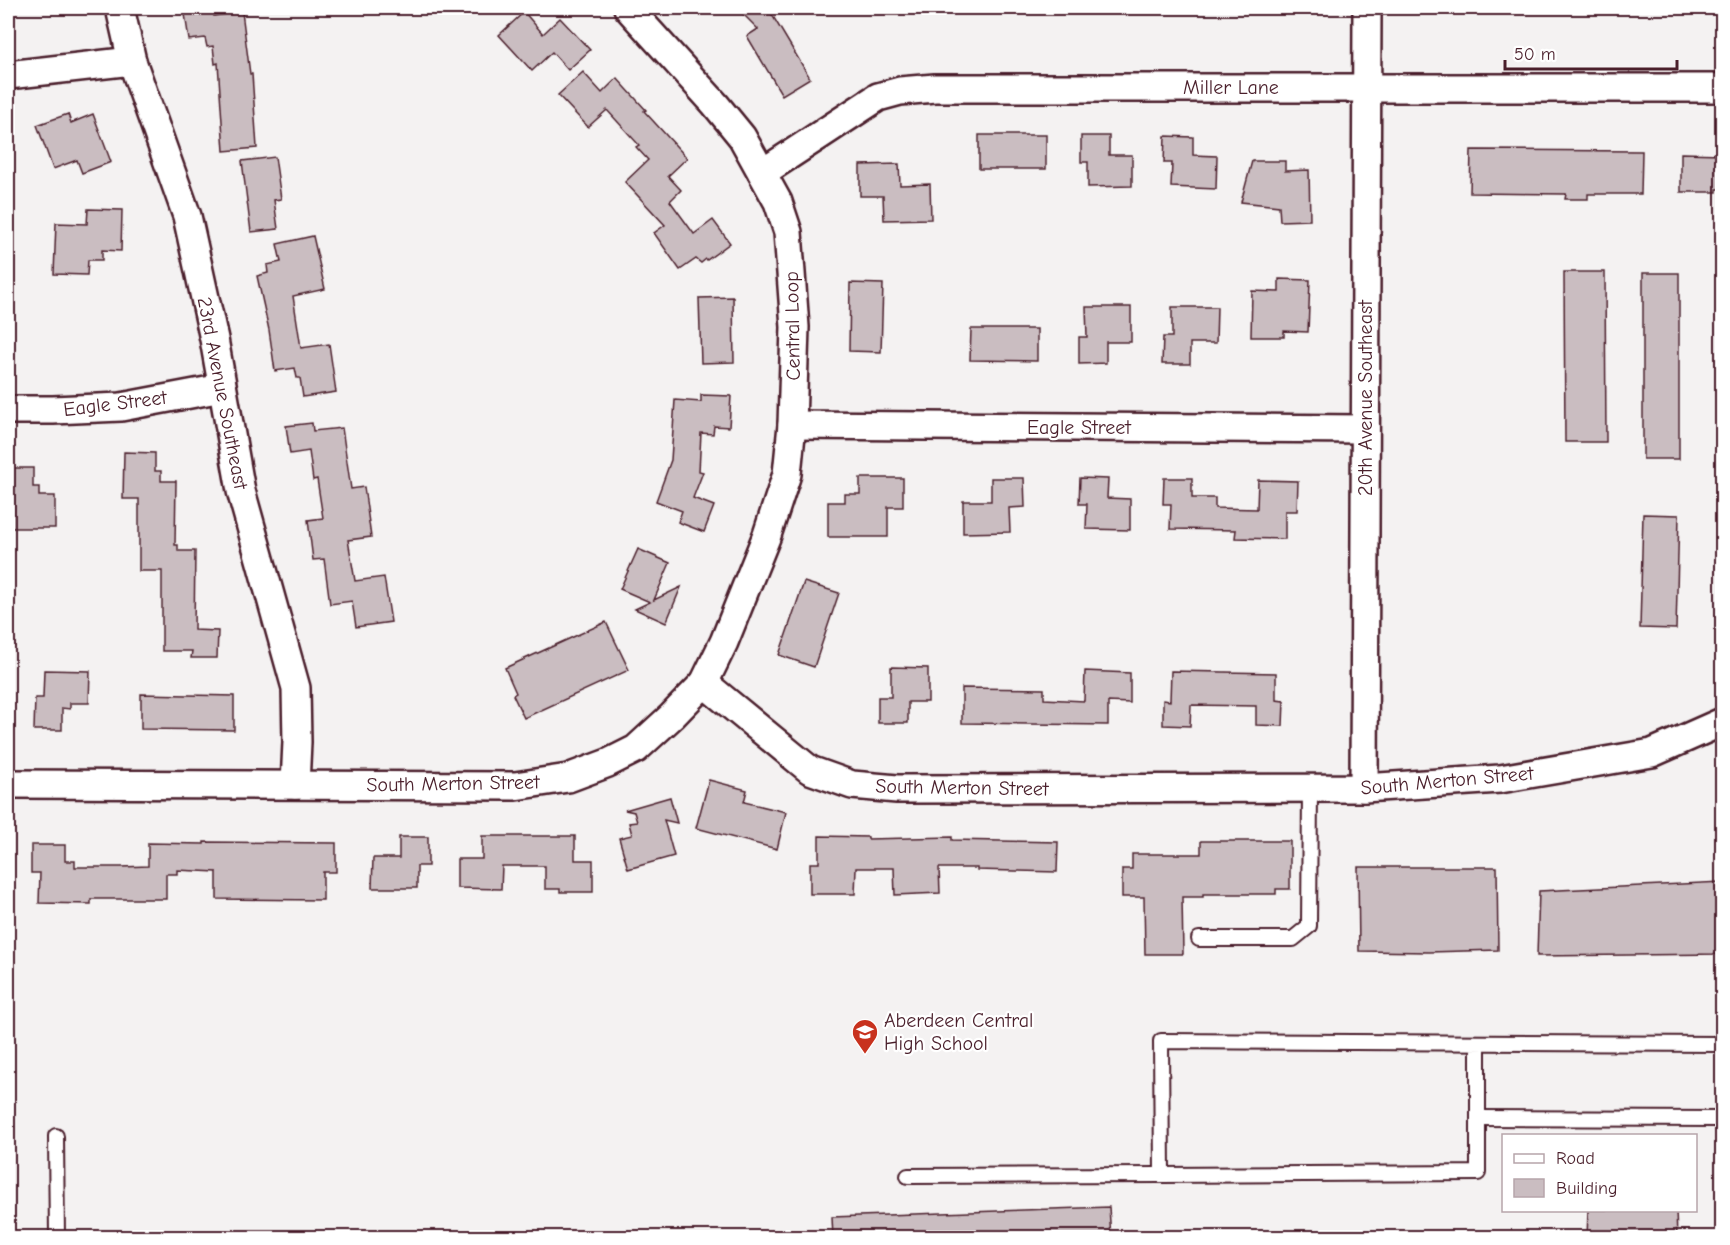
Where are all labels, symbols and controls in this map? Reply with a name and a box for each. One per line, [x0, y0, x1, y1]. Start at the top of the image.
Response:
scale bar [1505, 33, 1678, 71]
text: 50 m [1514, 44, 1556, 65]
street label: Miller Lane [1183, 76, 1279, 99]
street label: Central Loop [780, 271, 805, 381]
street label: 23rd Avenue Southeast [193, 295, 253, 492]
street label: 20th Avenue Southeast [1354, 299, 1377, 496]
street label: Eagle Street [62, 386, 169, 421]
street label: Eagle Street [1027, 416, 1132, 439]
street label: South Merton Street [1360, 761, 1536, 800]
street label: South Merton Street [366, 770, 541, 797]
street label: South Merton Street [875, 774, 1050, 801]
place label: Aberdeen Central High School [884, 1009, 1033, 1055]
school or university icon: Aberdeen Central High School [850, 1017, 880, 1055]
legend [1502, 1134, 1697, 1212]
text: Road [1556, 1148, 1595, 1169]
text: Building [1556, 1178, 1618, 1199]

